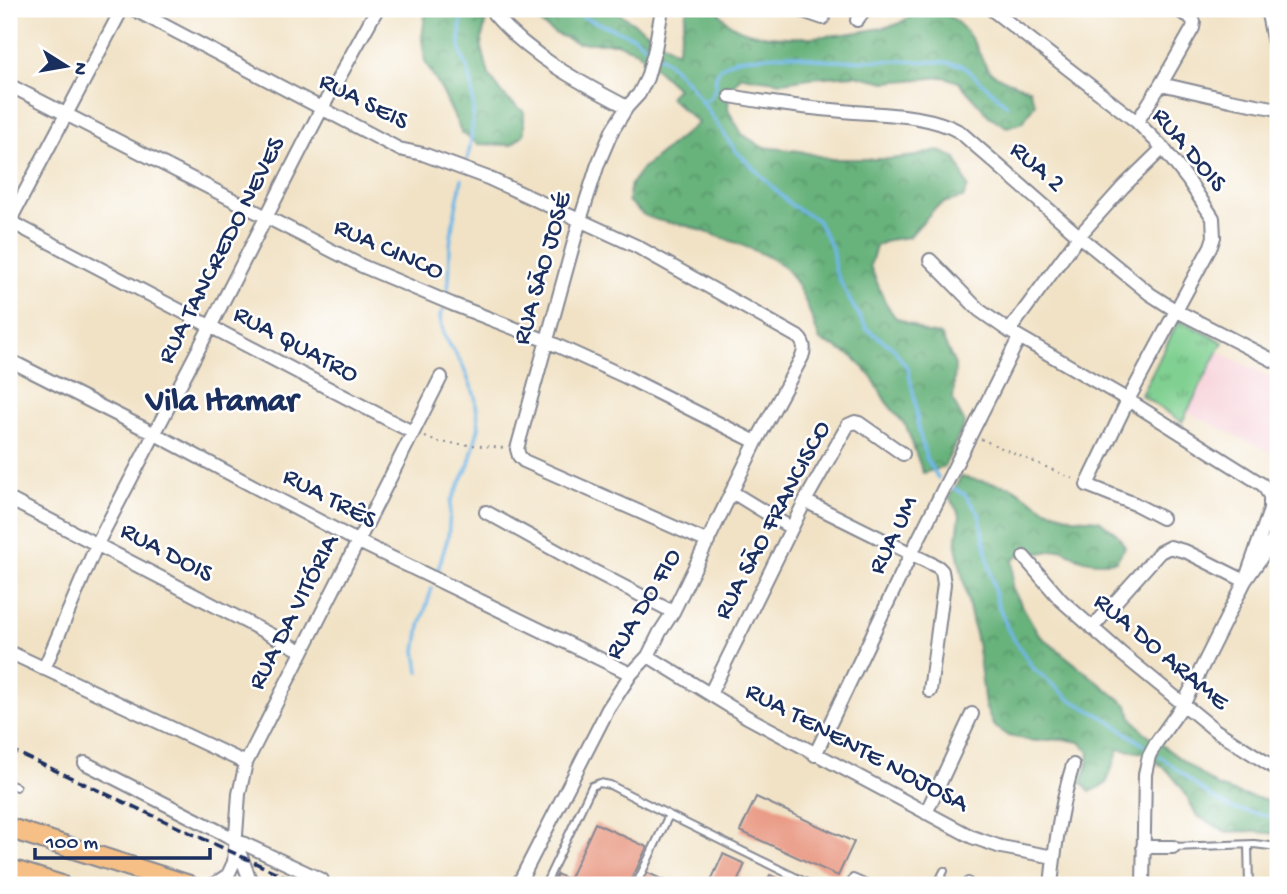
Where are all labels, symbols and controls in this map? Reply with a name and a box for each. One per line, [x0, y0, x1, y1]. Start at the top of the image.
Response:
north arrow [32, 32, 102, 102]
text: N [67, 60, 92, 77]
street label: RUA SEIS [313, 67, 414, 139]
street label: RUA DOIS [1144, 102, 1233, 200]
street label: RUA TANCREDO NEVES [152, 131, 294, 370]
street label: RUA 2 [1002, 136, 1070, 200]
street label: RUA SÃO JOSÉ [507, 188, 581, 349]
street label: RUA CINCO [328, 213, 448, 289]
street label: RUA QUATRO [227, 300, 363, 392]
district label: Vila Itamar [144, 384, 301, 422]
street label: RUA SÃO FRANCISCO [709, 416, 840, 626]
street label: RUA TRÊS [277, 462, 382, 538]
street label: RUA UM [863, 491, 928, 580]
street label: RUA DOIS [114, 517, 219, 592]
street label: RUA DA VITÓRIA [243, 529, 348, 696]
street label: RUA DO FIO [600, 544, 690, 666]
street label: RUA DO ARAME [1086, 587, 1235, 719]
street label: RUA TENENTE NOJOSA [739, 677, 974, 822]
scale bar [35, 817, 210, 861]
text: 100 m [45, 832, 98, 857]

